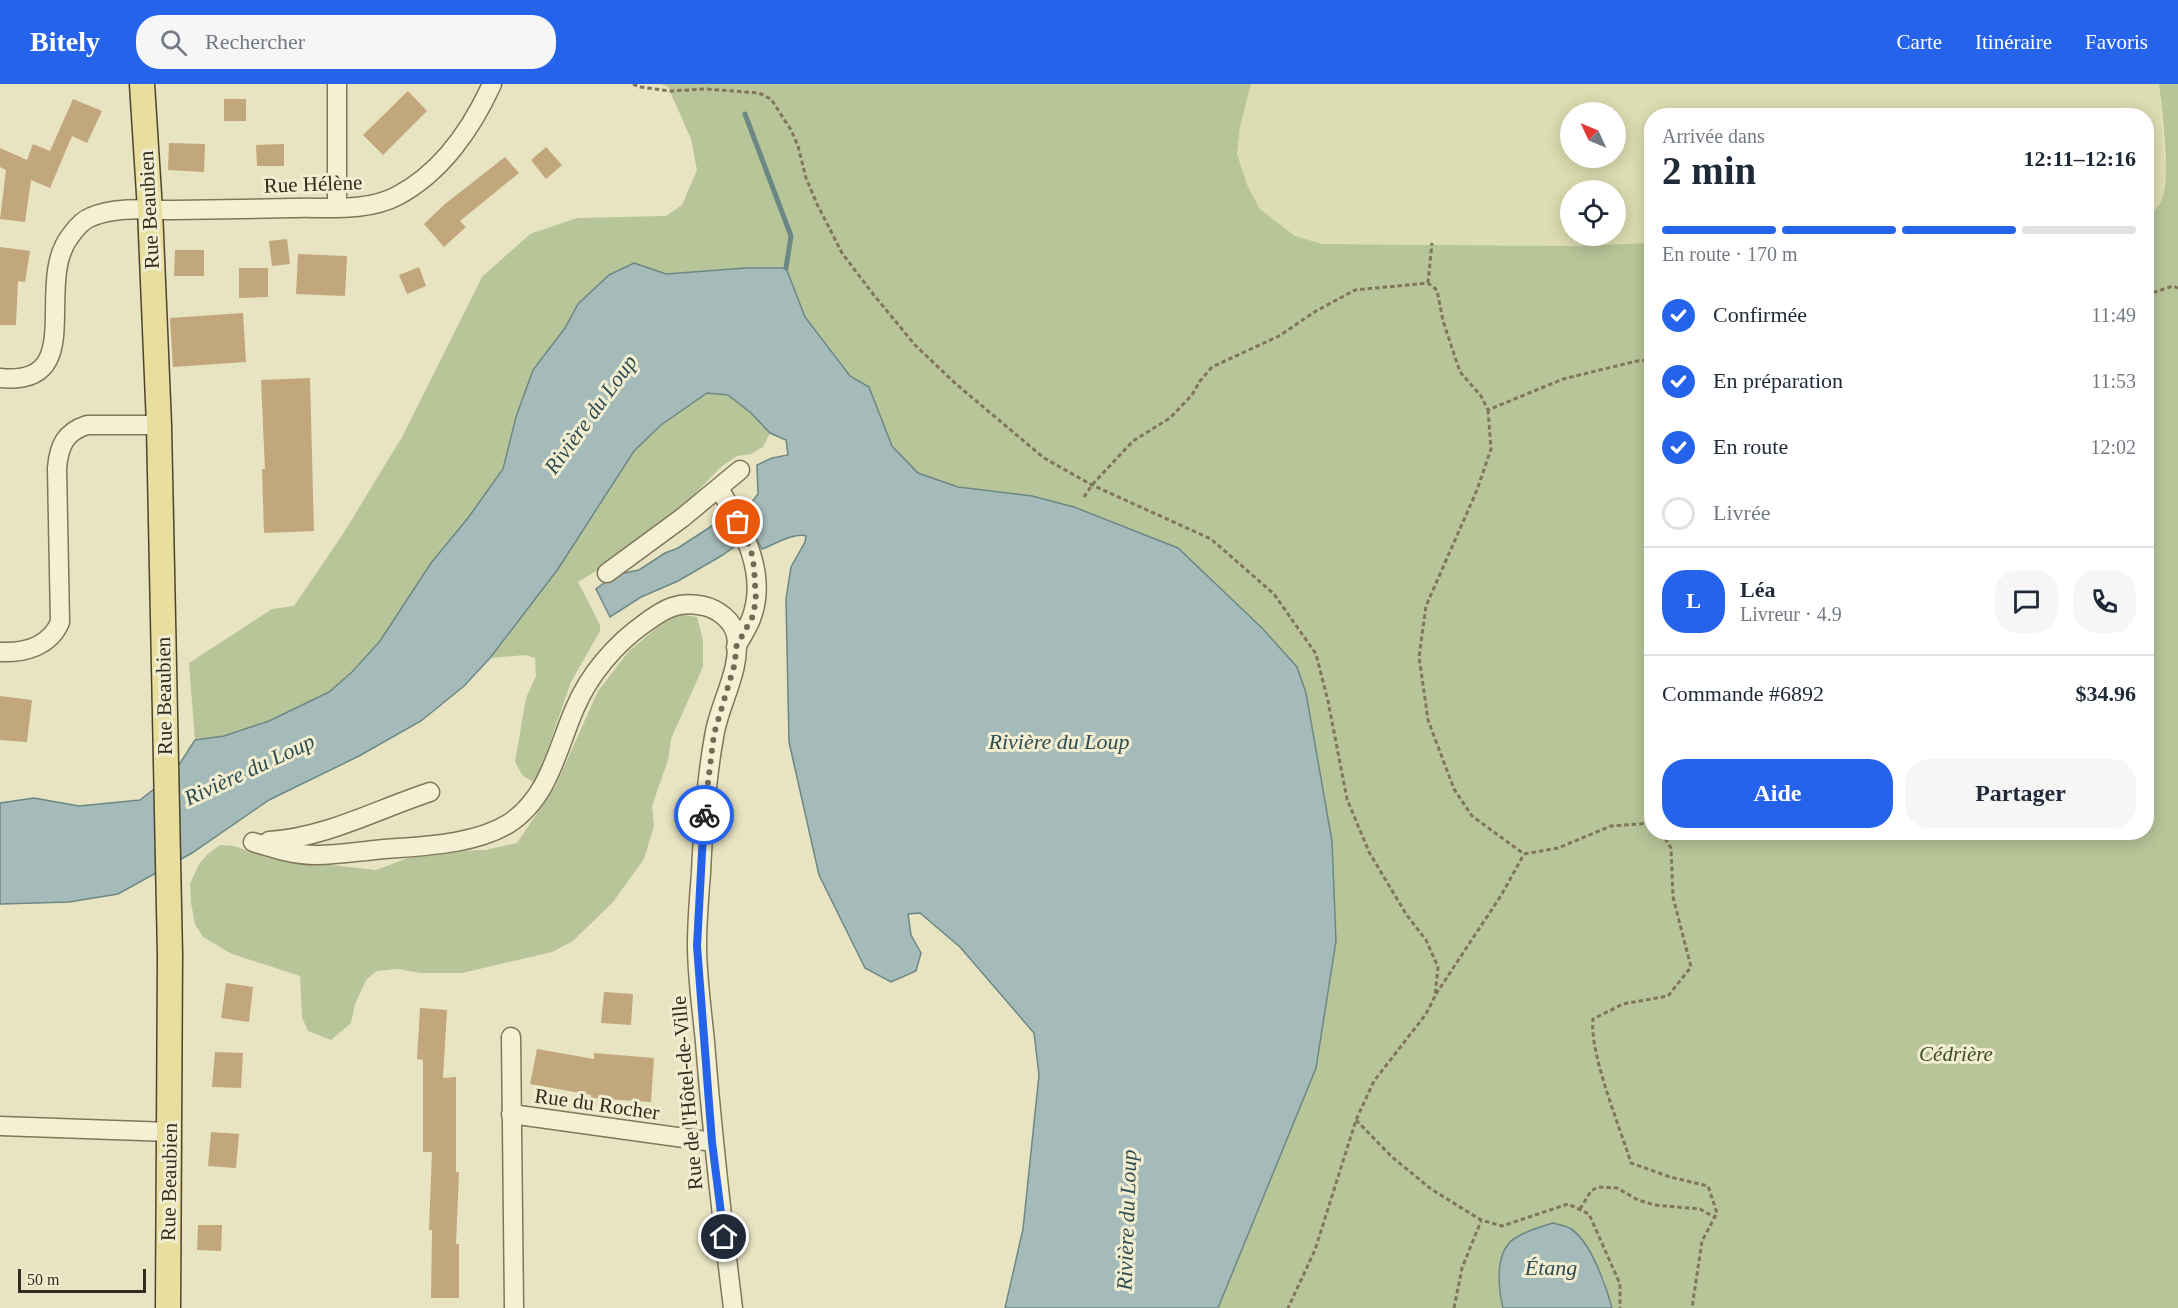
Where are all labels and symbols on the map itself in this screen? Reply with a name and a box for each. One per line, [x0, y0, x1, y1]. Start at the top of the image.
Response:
north arrow [1560, 102, 1626, 168]
street label: Rue Beaubien [134, 150, 164, 270]
street label: Rue Hélène [263, 170, 363, 198]
water label: Rivière du Loup [538, 350, 642, 479]
pin [712, 496, 763, 547]
street label: Rue Beaubien [151, 636, 177, 755]
water label: Rivière du Loup [179, 728, 318, 811]
water label: Rivière du Loup [988, 729, 1129, 754]
courier [674, 785, 734, 845]
street label: Rue de l'Hôtel-de-Ville [667, 995, 707, 1191]
park label: Cédrière [1919, 1042, 1993, 1066]
street label: Rue du Rocher [533, 1083, 661, 1125]
street label: Rue Beaubien [156, 1122, 182, 1241]
water label: Rivière du Loup [1112, 1149, 1141, 1292]
pin [698, 1211, 749, 1262]
water label: Étang [1524, 1255, 1577, 1280]
scale bar [18, 1266, 146, 1294]

